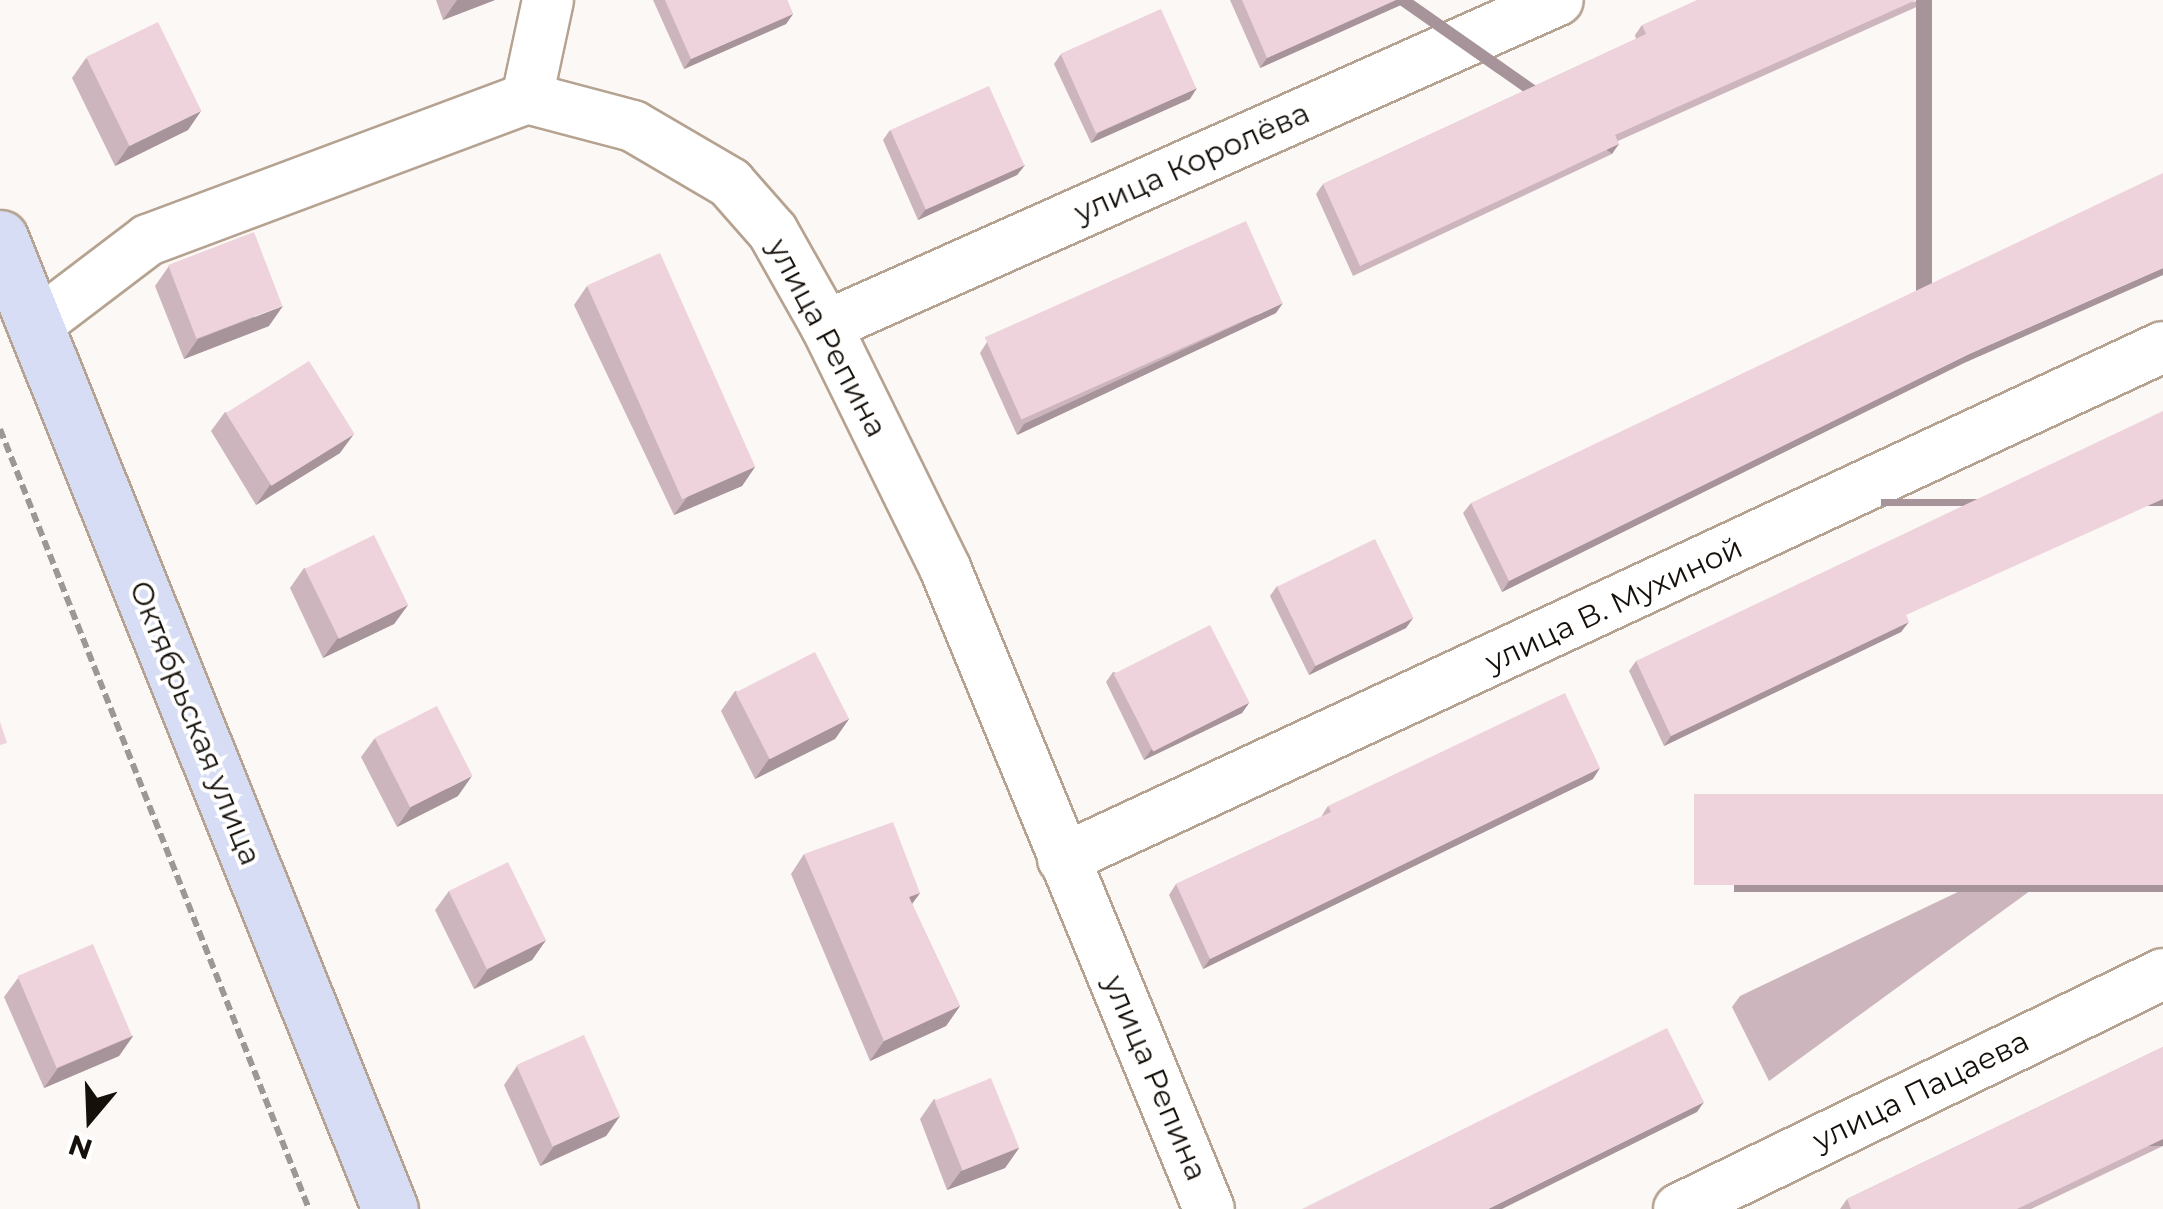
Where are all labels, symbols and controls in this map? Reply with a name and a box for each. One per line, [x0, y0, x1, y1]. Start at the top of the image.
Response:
street label: улица Королёва [1069, 95, 1315, 231]
street label: улица Репина [760, 233, 894, 443]
street label: улица В. Мухиной [1480, 530, 1748, 680]
street label: Октябрьская улица [122, 576, 268, 870]
street label: улица Репина [1096, 970, 1214, 1186]
street label: улица Пацаева [1807, 1023, 2035, 1159]
north arrow [40, 1069, 140, 1169]
text: N [64, 1128, 96, 1167]

